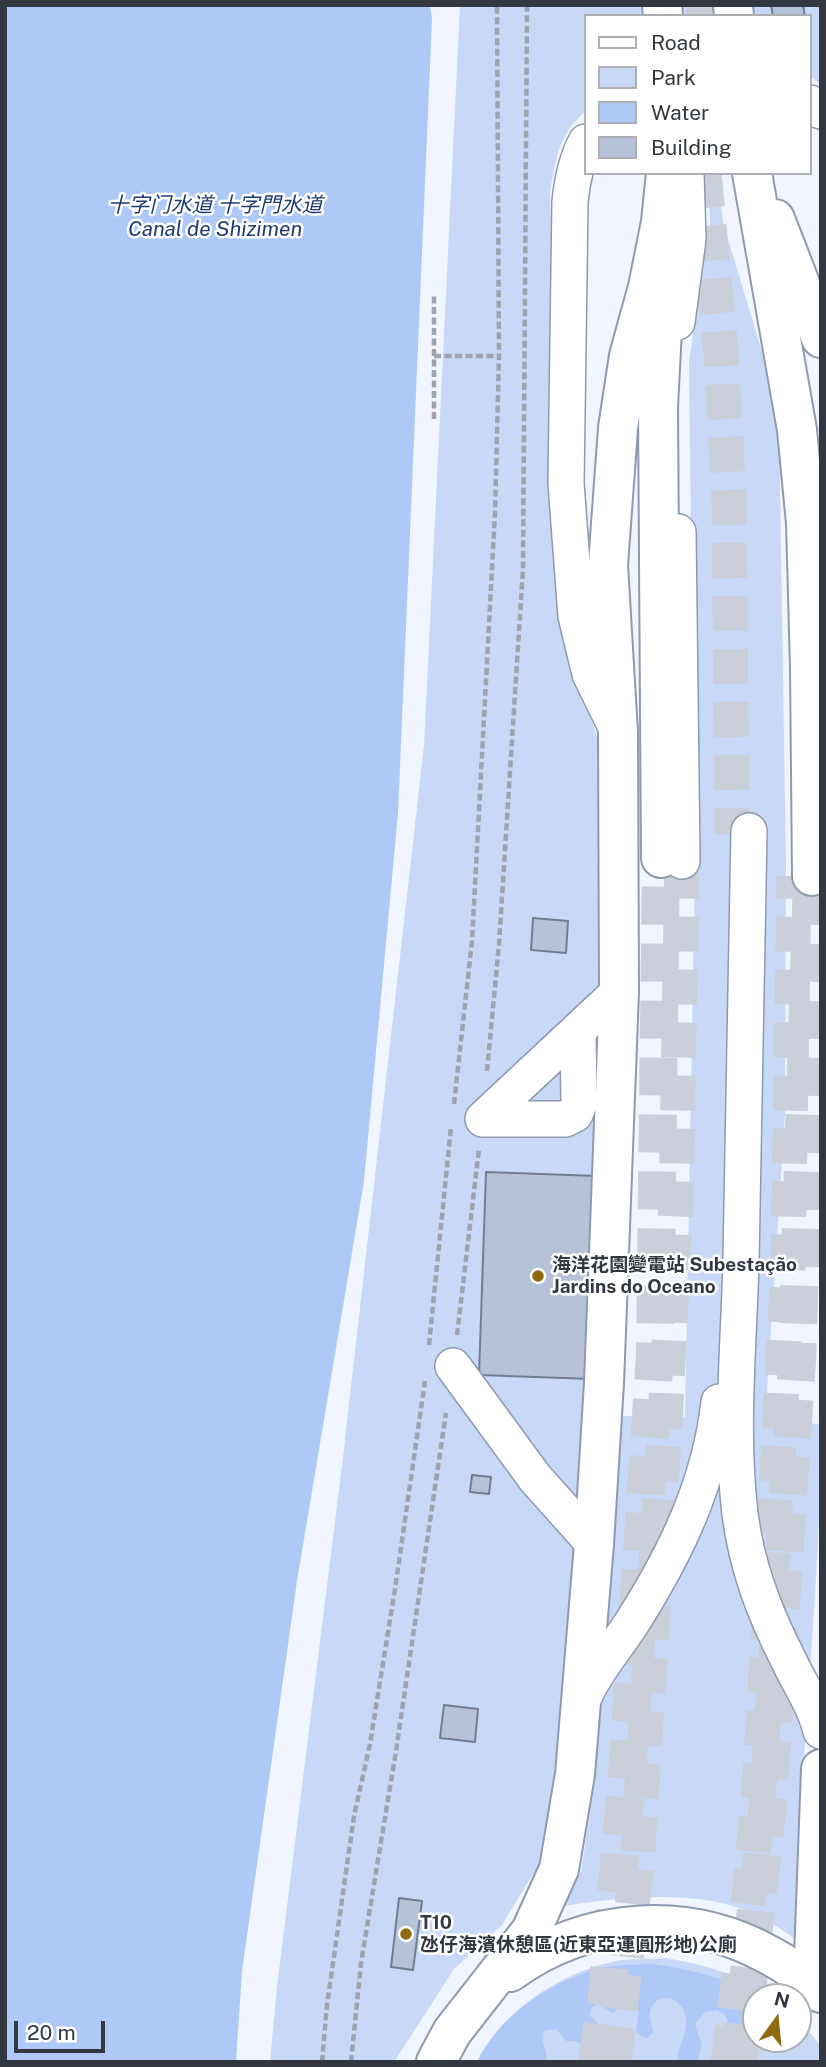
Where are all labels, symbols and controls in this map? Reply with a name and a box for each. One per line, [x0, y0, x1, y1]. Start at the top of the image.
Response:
legend [584, 14, 812, 175]
text: Road [651, 30, 701, 55]
text: Park [651, 65, 696, 90]
text: Water [651, 100, 709, 125]
text: Building [651, 135, 732, 160]
water label: 十字门水道 十字門水道 Canal de Shizimen [107, 193, 323, 243]
place label: 海洋花園變電站 Subestação Jardins do Oceano [552, 1254, 797, 1298]
marker: 海洋花園變電站 Subestação Jardins do Oceano [530, 1268, 546, 1284]
place label: T10 氹仔海濱休憩區(近東亞運圓形地)公廁 [420, 1912, 737, 1956]
marker: T10 氹仔海濱休憩區(近東亞運圓形地)公廁 [398, 1926, 414, 1942]
north arrow [742, 1983, 812, 2053]
text: N [772, 1987, 792, 2012]
scale bar [18, 2008, 108, 2052]
text: 20 m [27, 2020, 76, 2045]

